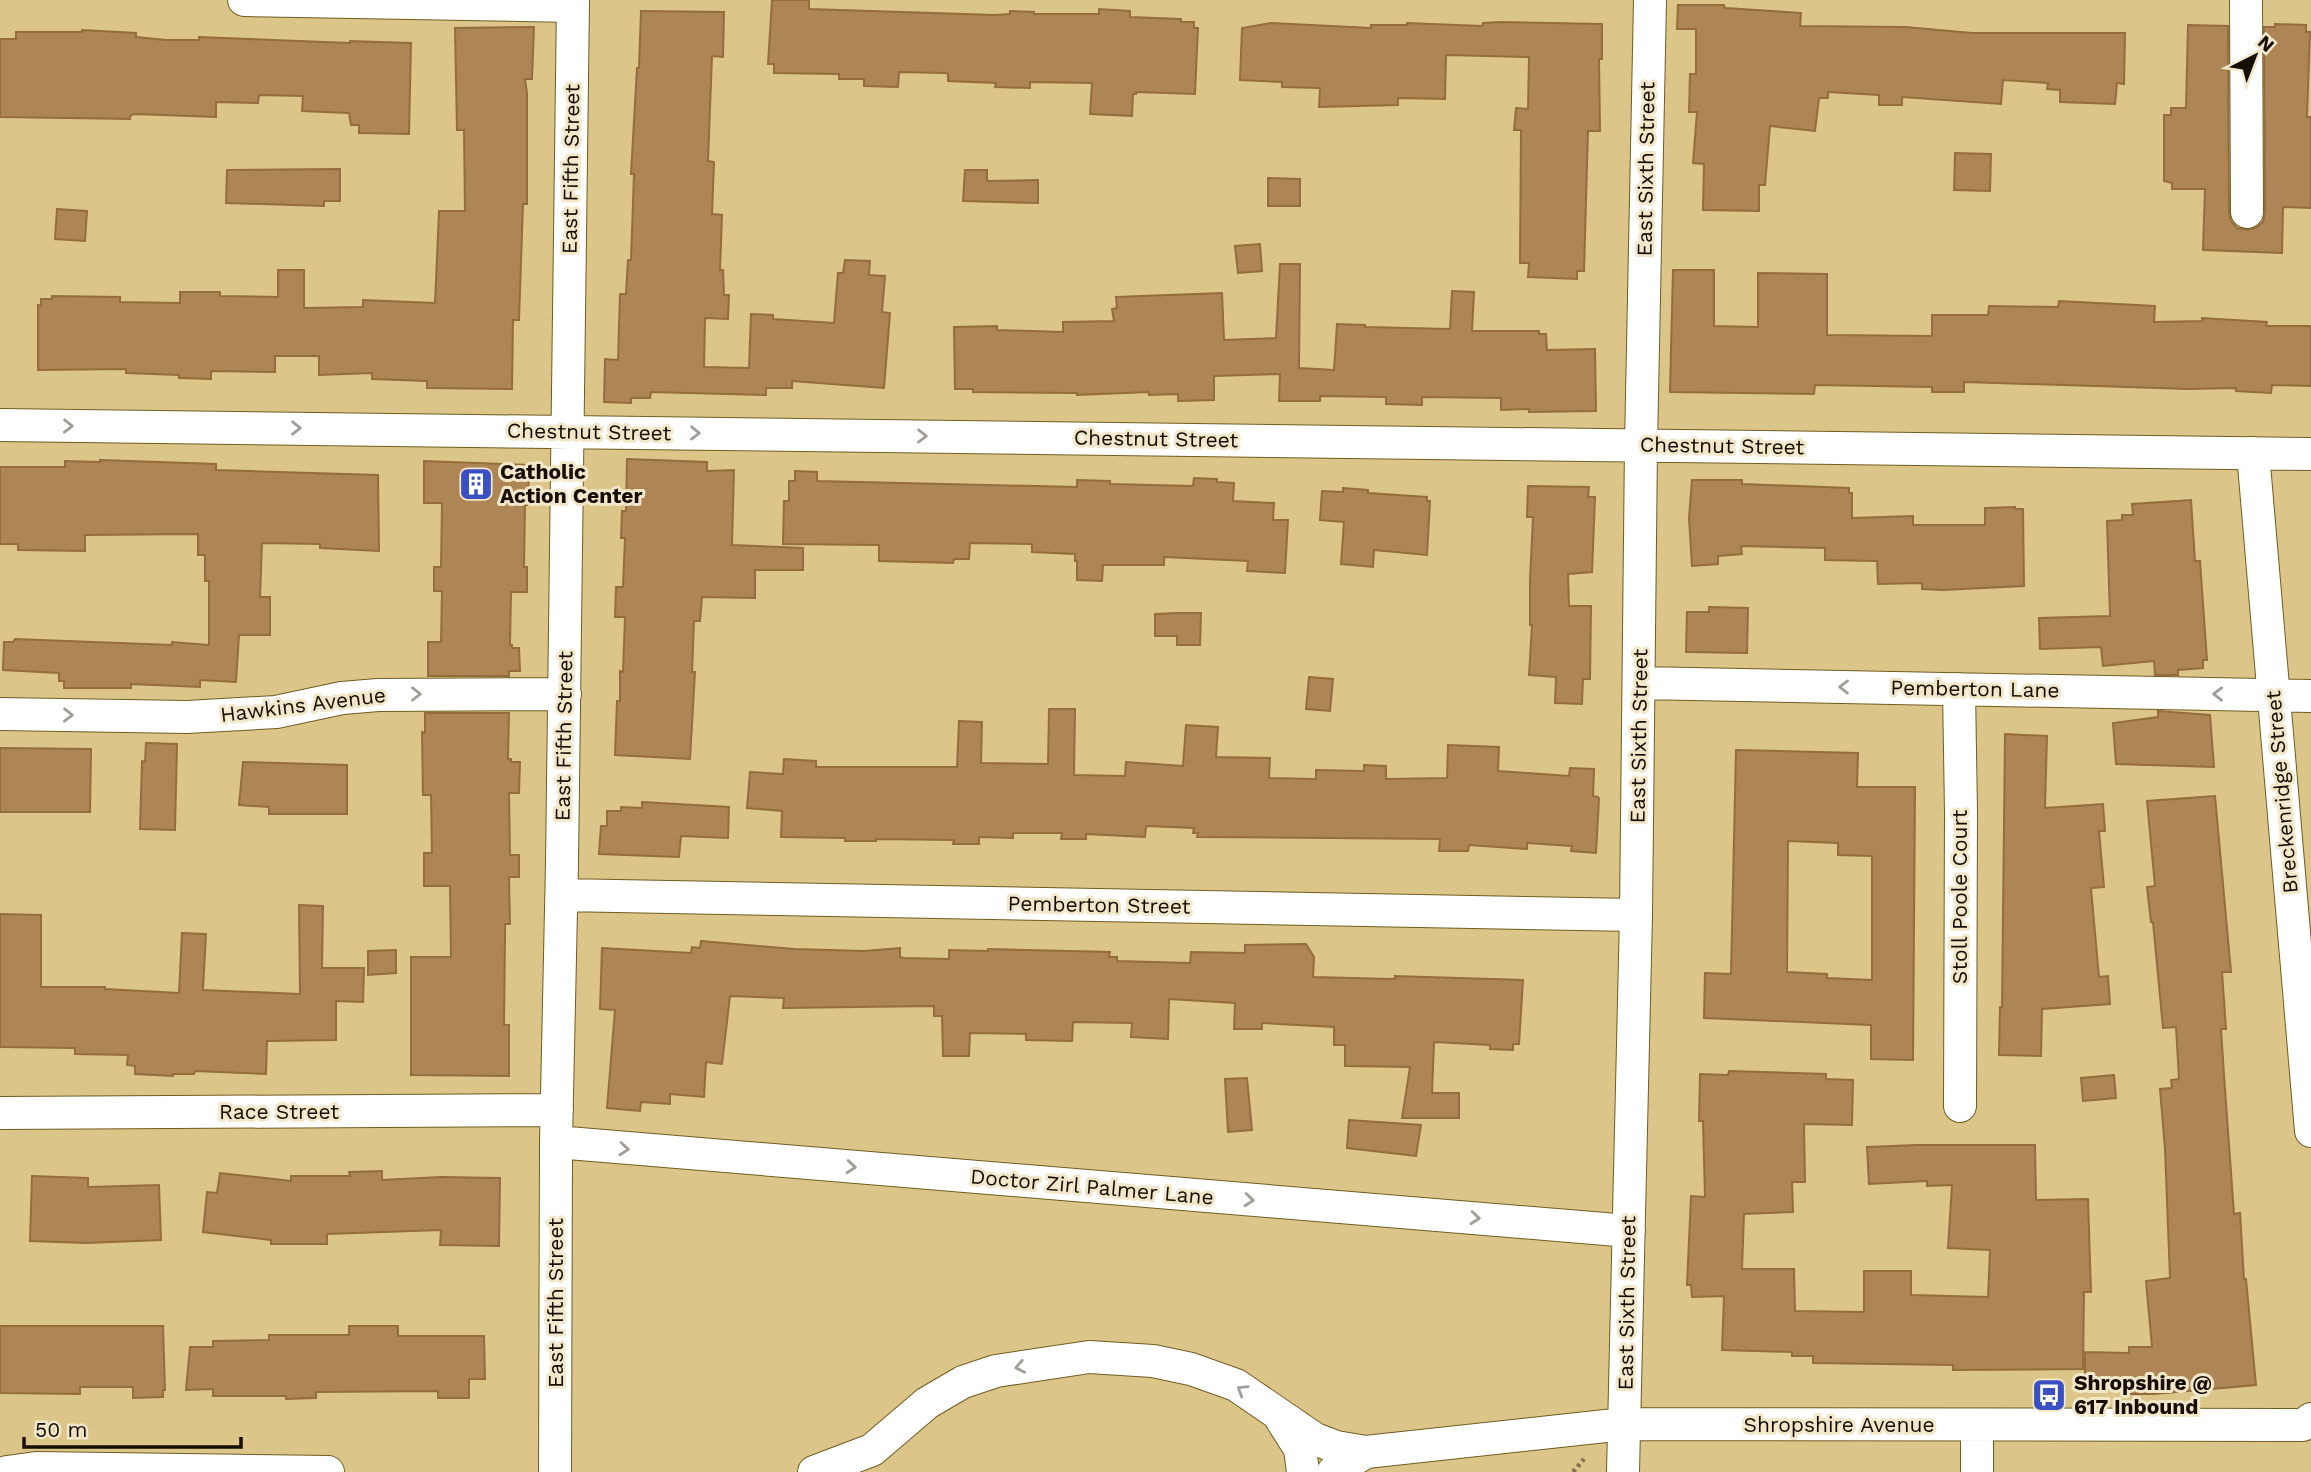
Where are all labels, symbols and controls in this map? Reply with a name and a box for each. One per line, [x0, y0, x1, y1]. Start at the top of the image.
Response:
north arrow [2220, 21, 2290, 91]
text: N [2253, 30, 2279, 57]
street label: East Sixth Street [1631, 81, 1660, 257]
street label: East Fifth Street [557, 84, 584, 254]
one-way arrow [63, 418, 74, 433]
street label: Chestnut Street [507, 418, 672, 445]
one-way arrow [290, 421, 301, 436]
street label: Chestnut Street [1074, 425, 1239, 452]
one-way arrow [689, 426, 700, 441]
one-way arrow [917, 428, 928, 444]
street label: Chestnut Street [1640, 432, 1805, 459]
place label: Catholic Action Center [500, 459, 643, 508]
building icon: Catholic Action Center [457, 465, 495, 503]
street label: East Sixth Street [1624, 648, 1653, 824]
street label: East Fifth Street [550, 651, 577, 821]
street label: Pemberton Lane [1890, 675, 2060, 702]
one-way arrow [1838, 679, 1849, 695]
street label: Hawkins Avenue [219, 682, 387, 727]
one-way arrow [412, 686, 422, 702]
one-way arrow [2213, 686, 2223, 702]
street label: Breckenridge Street [2260, 689, 2303, 894]
one-way arrow [63, 707, 74, 723]
street label: Stoll Poole Court [1947, 810, 1972, 984]
street label: Pemberton Street [1007, 890, 1191, 919]
street label: Race Street [219, 1099, 339, 1124]
one-way arrow [619, 1141, 630, 1156]
one-way arrow [846, 1159, 857, 1174]
street label: Doctor Zirl Palmer Lane [969, 1163, 1215, 1210]
one-way arrow [1243, 1192, 1254, 1207]
one-way arrow [1470, 1210, 1481, 1225]
street label: East Sixth Street [1612, 1215, 1641, 1391]
street label: East Fifth Street [543, 1218, 568, 1388]
one-way arrow [1014, 1358, 1026, 1373]
place label: Shropshire @ 617 Inbound [2074, 1370, 2212, 1419]
bus stop icon: Shropshire @ 617 Inbound [2030, 1376, 2068, 1414]
one-way arrow [1236, 1385, 1249, 1398]
scale bar [24, 1406, 242, 1450]
street label: Shropshire Avenue [1743, 1412, 1935, 1437]
text: 50 m [35, 1417, 87, 1442]

